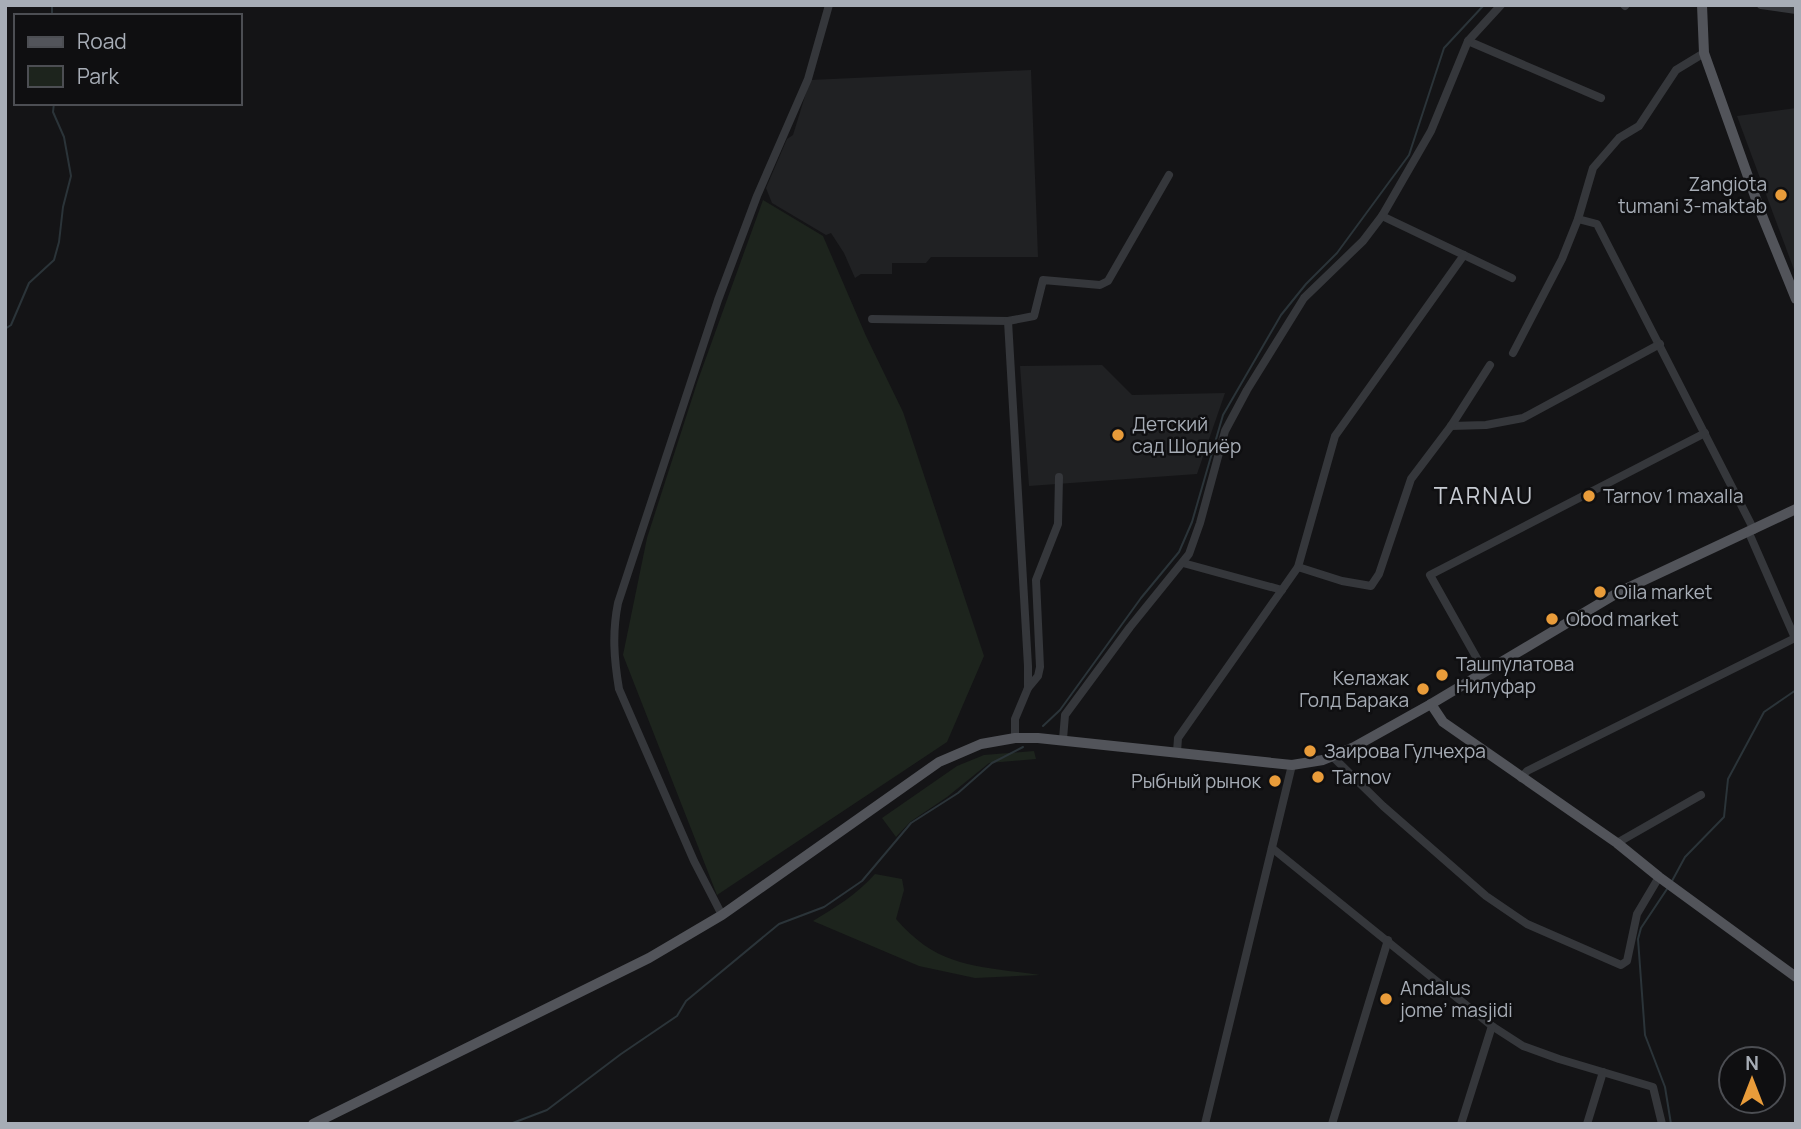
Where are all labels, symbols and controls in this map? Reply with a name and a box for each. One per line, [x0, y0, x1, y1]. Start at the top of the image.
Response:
legend [14, 14, 242, 105]
text: Road [77, 27, 127, 55]
text: Park [77, 62, 119, 90]
place label: Zangiota tumani 3-maktab [1618, 171, 1767, 219]
marker: Zangiota tumani 3-maktab [1773, 187, 1789, 203]
place label: Детский сад Шодиёр [1132, 411, 1241, 459]
marker: Детский сад Шодиёр [1110, 427, 1126, 443]
district label: TARNAU [1434, 479, 1534, 511]
place label: Tarnov 1 maxalla [1603, 483, 1743, 509]
marker: Tarnov 1 maxalla [1581, 488, 1597, 504]
place label: Oila market [1614, 579, 1712, 605]
marker: Oila market [1592, 584, 1608, 600]
place label: Obod market [1566, 606, 1679, 632]
marker: Obod market [1544, 611, 1560, 627]
place label: Ташпулатова Нилуфар [1456, 651, 1574, 699]
place label: Келажак Голд Барака [1299, 665, 1410, 713]
marker: Ташпулатова Нилуфар [1434, 667, 1450, 683]
marker: Келажак Голд Барака [1415, 681, 1431, 697]
place label: Заирова Гулчехра [1324, 738, 1486, 764]
marker: Заирова Гулчехра [1302, 743, 1318, 759]
place label: Tarnov [1332, 764, 1391, 790]
place label: Рыбный рынок [1131, 768, 1262, 794]
marker: Tarnov [1310, 769, 1326, 785]
marker: Рыбный рынок [1267, 773, 1283, 789]
place label: Andalus jome’ masjidi [1399, 975, 1513, 1023]
marker: Andalus jome’ masjidi [1378, 991, 1394, 1007]
north arrow [1717, 1045, 1787, 1115]
text: N [1745, 1050, 1759, 1076]

